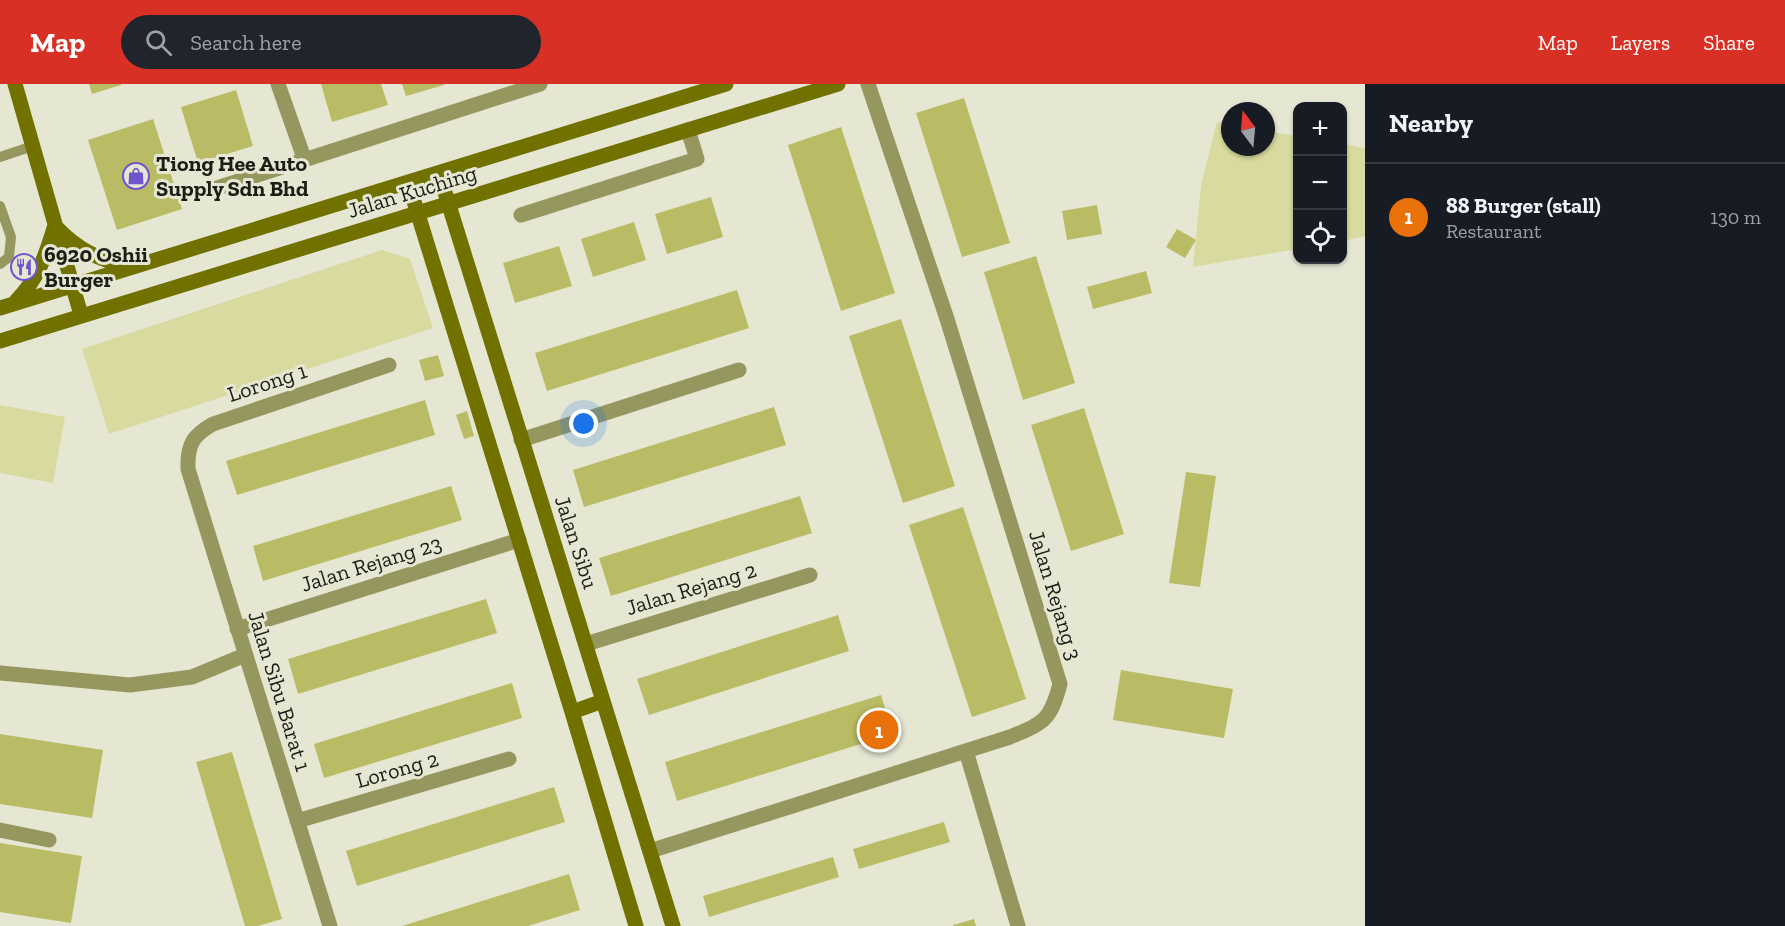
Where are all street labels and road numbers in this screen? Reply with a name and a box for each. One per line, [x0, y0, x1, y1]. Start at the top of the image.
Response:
street label: Jalan Kuching [344, 159, 480, 224]
street label: Lorong 1 [224, 357, 311, 408]
street label: Jalan Sibu [549, 492, 604, 593]
street label: Jalan Rejang 3 [1023, 527, 1088, 663]
street label: Jalan Rejang 23 [298, 529, 445, 598]
street label: Jalan Rejang 2 [623, 556, 760, 621]
street label: Jalan Sibu Barat 1 [242, 608, 317, 775]
street label: Lorong 2 [353, 745, 442, 794]

